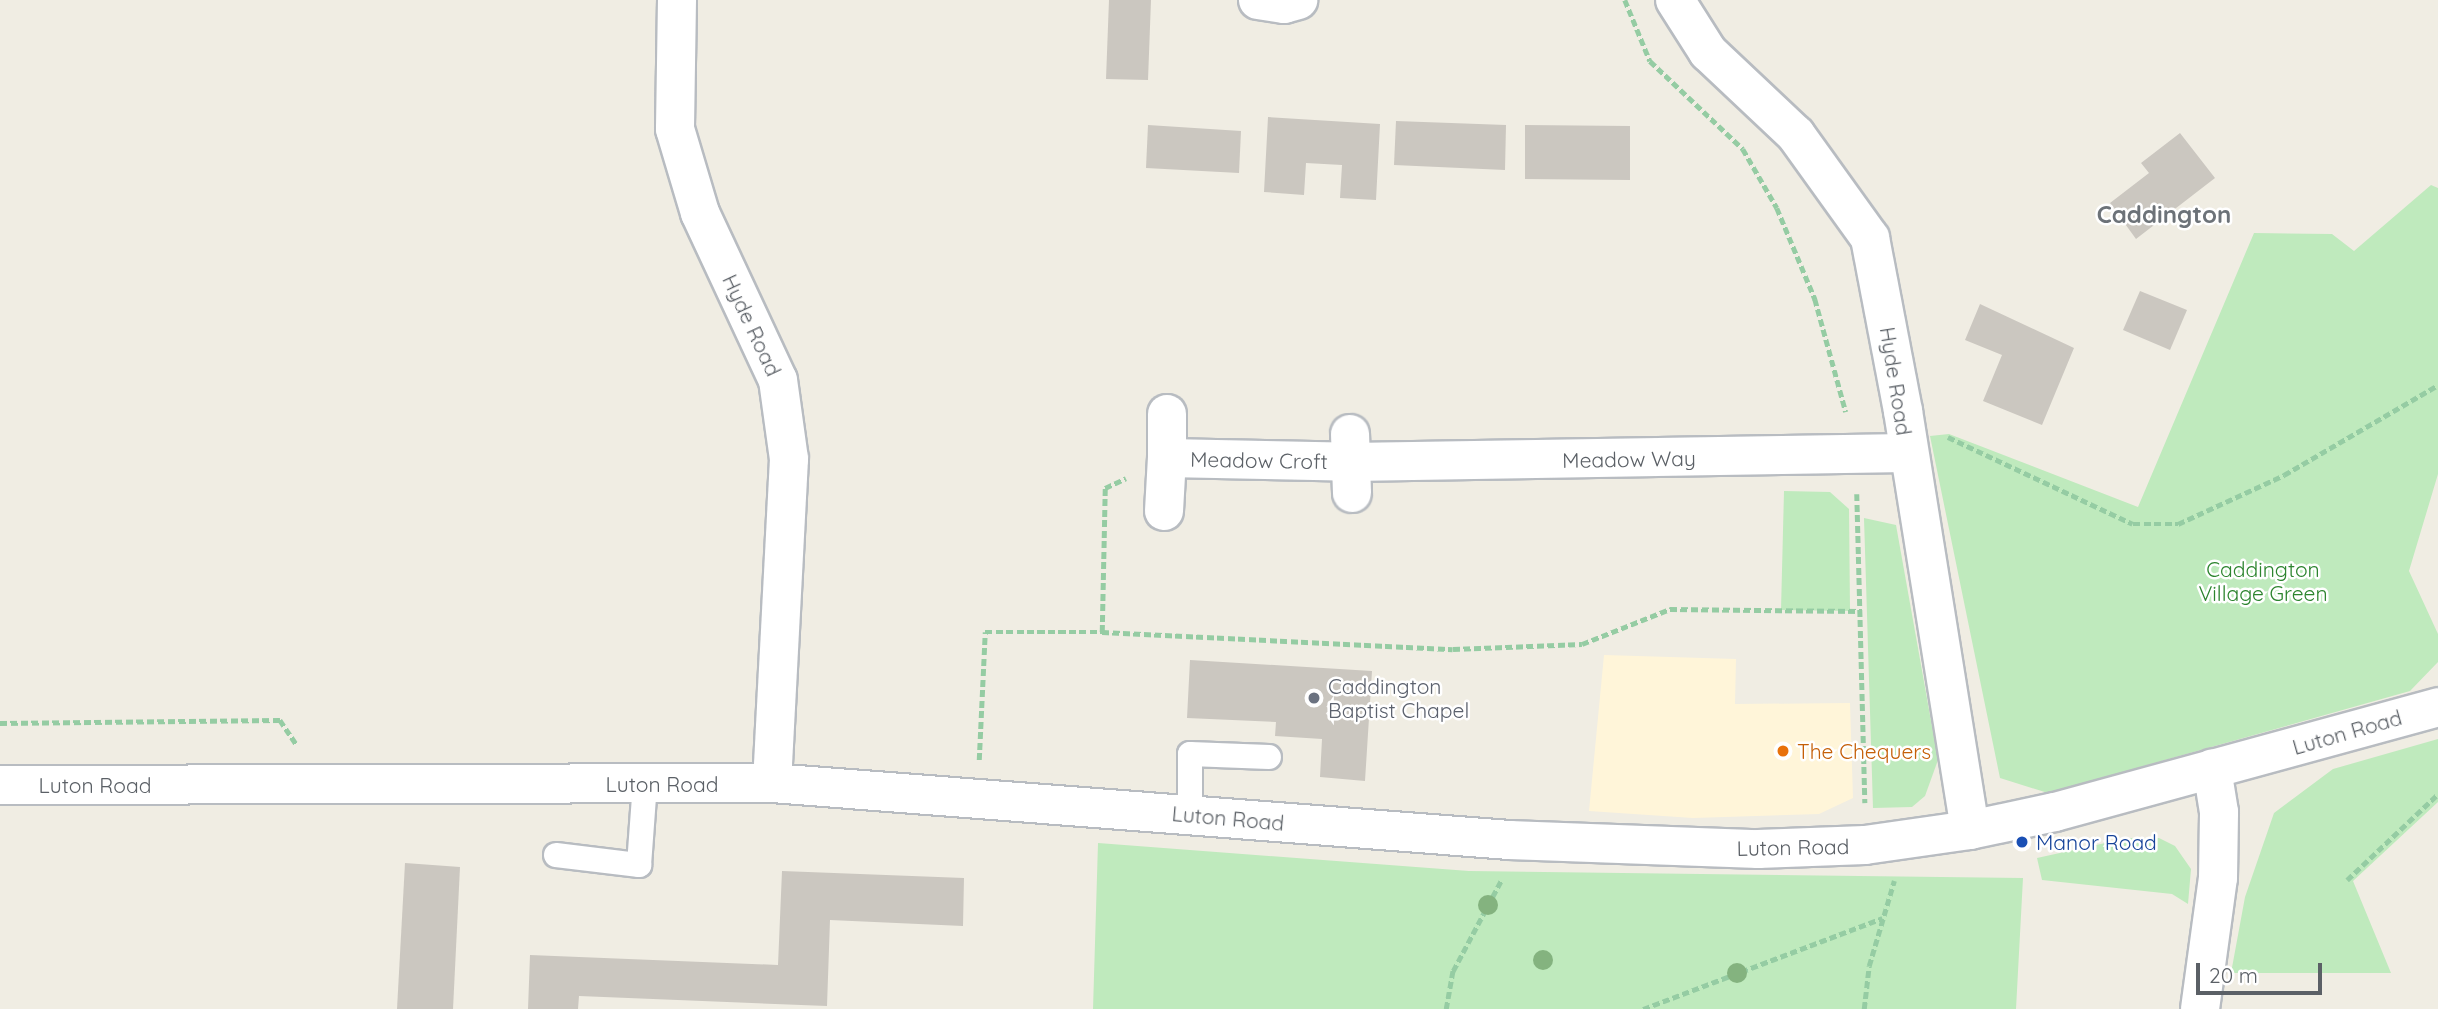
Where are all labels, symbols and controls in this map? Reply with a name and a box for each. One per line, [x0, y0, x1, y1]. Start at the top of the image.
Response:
district label: Caddington [2097, 201, 2231, 229]
street label: Hyde Road [717, 270, 787, 380]
street label: Hyde Road [1875, 325, 1917, 437]
street label: Meadow Way [1562, 445, 1696, 473]
street label: Meadow Croft [1190, 446, 1328, 474]
park label: Caddington Village Green [2198, 556, 2328, 606]
place label: Caddington Baptist Chapel [1328, 673, 1469, 723]
marker: Caddington Baptist Chapel [1306, 690, 1322, 706]
street label: Luton Road [2289, 704, 2405, 760]
place label: The Chequers [1797, 738, 1931, 764]
marker: The Chequers [1775, 743, 1791, 759]
street label: Luton Road [606, 771, 718, 797]
street label: Luton Road [39, 772, 151, 798]
street label: Luton Road [1171, 801, 1285, 835]
place label: Manor Road [2036, 829, 2157, 855]
street label: Luton Road [1736, 833, 1850, 861]
marker: Manor Road [2014, 834, 2030, 850]
scale bar [2200, 950, 2326, 994]
text: 20 m [2209, 962, 2258, 988]

